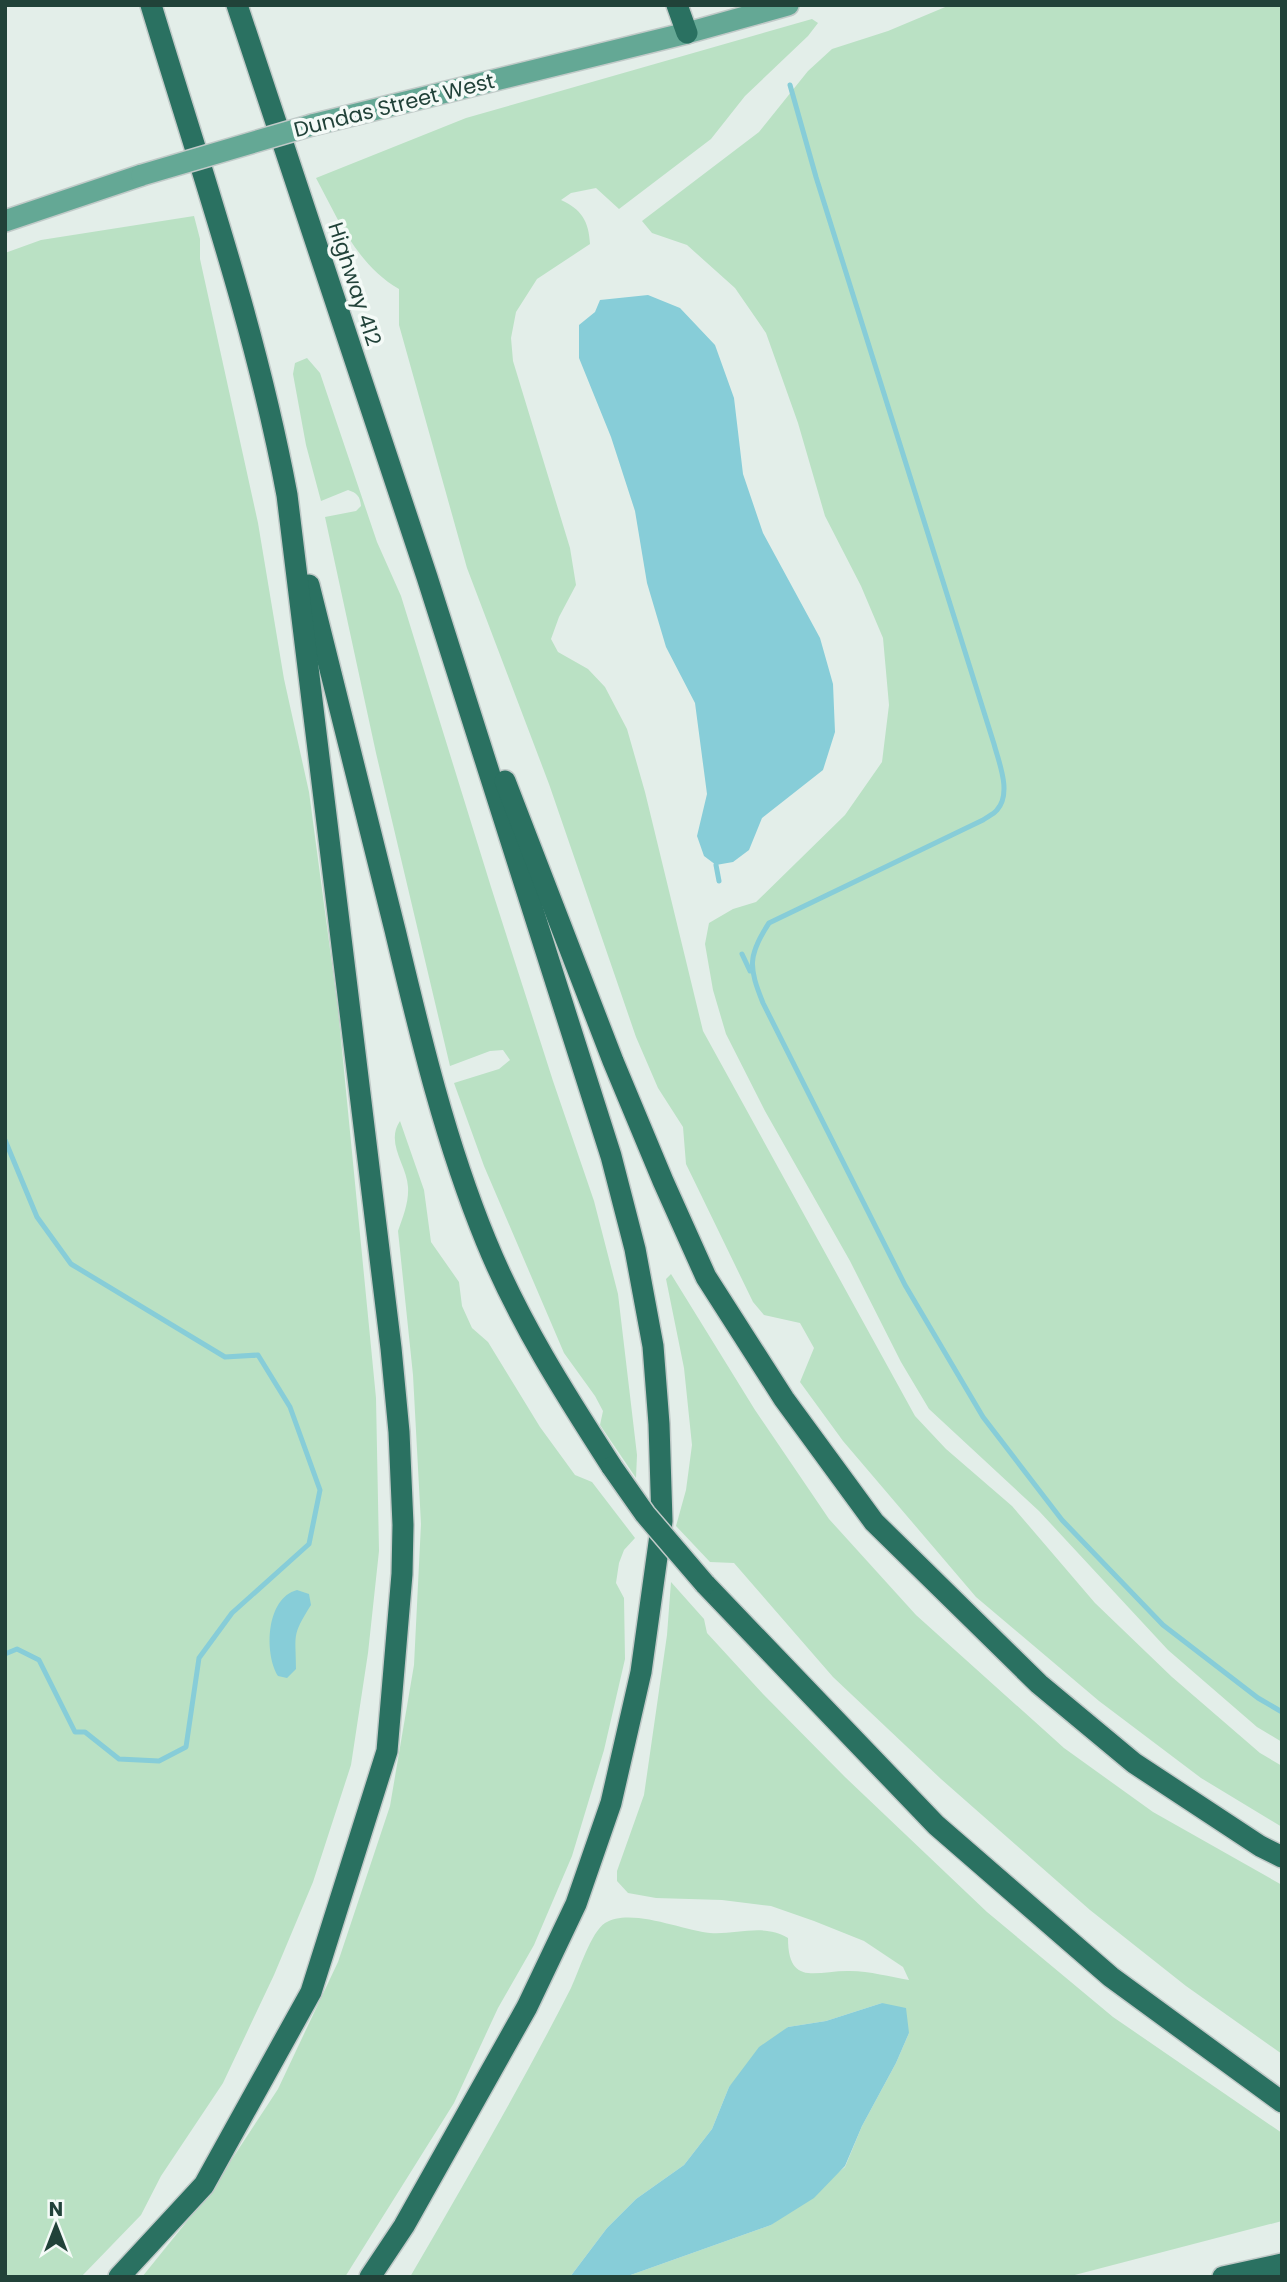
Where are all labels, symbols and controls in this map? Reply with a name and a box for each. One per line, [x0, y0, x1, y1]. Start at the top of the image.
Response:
street label: Dundas Street West [291, 66, 497, 144]
street label: Highway 412 [321, 219, 389, 349]
north arrow [21, 2191, 91, 2261]
text: N [49, 2196, 63, 2223]

